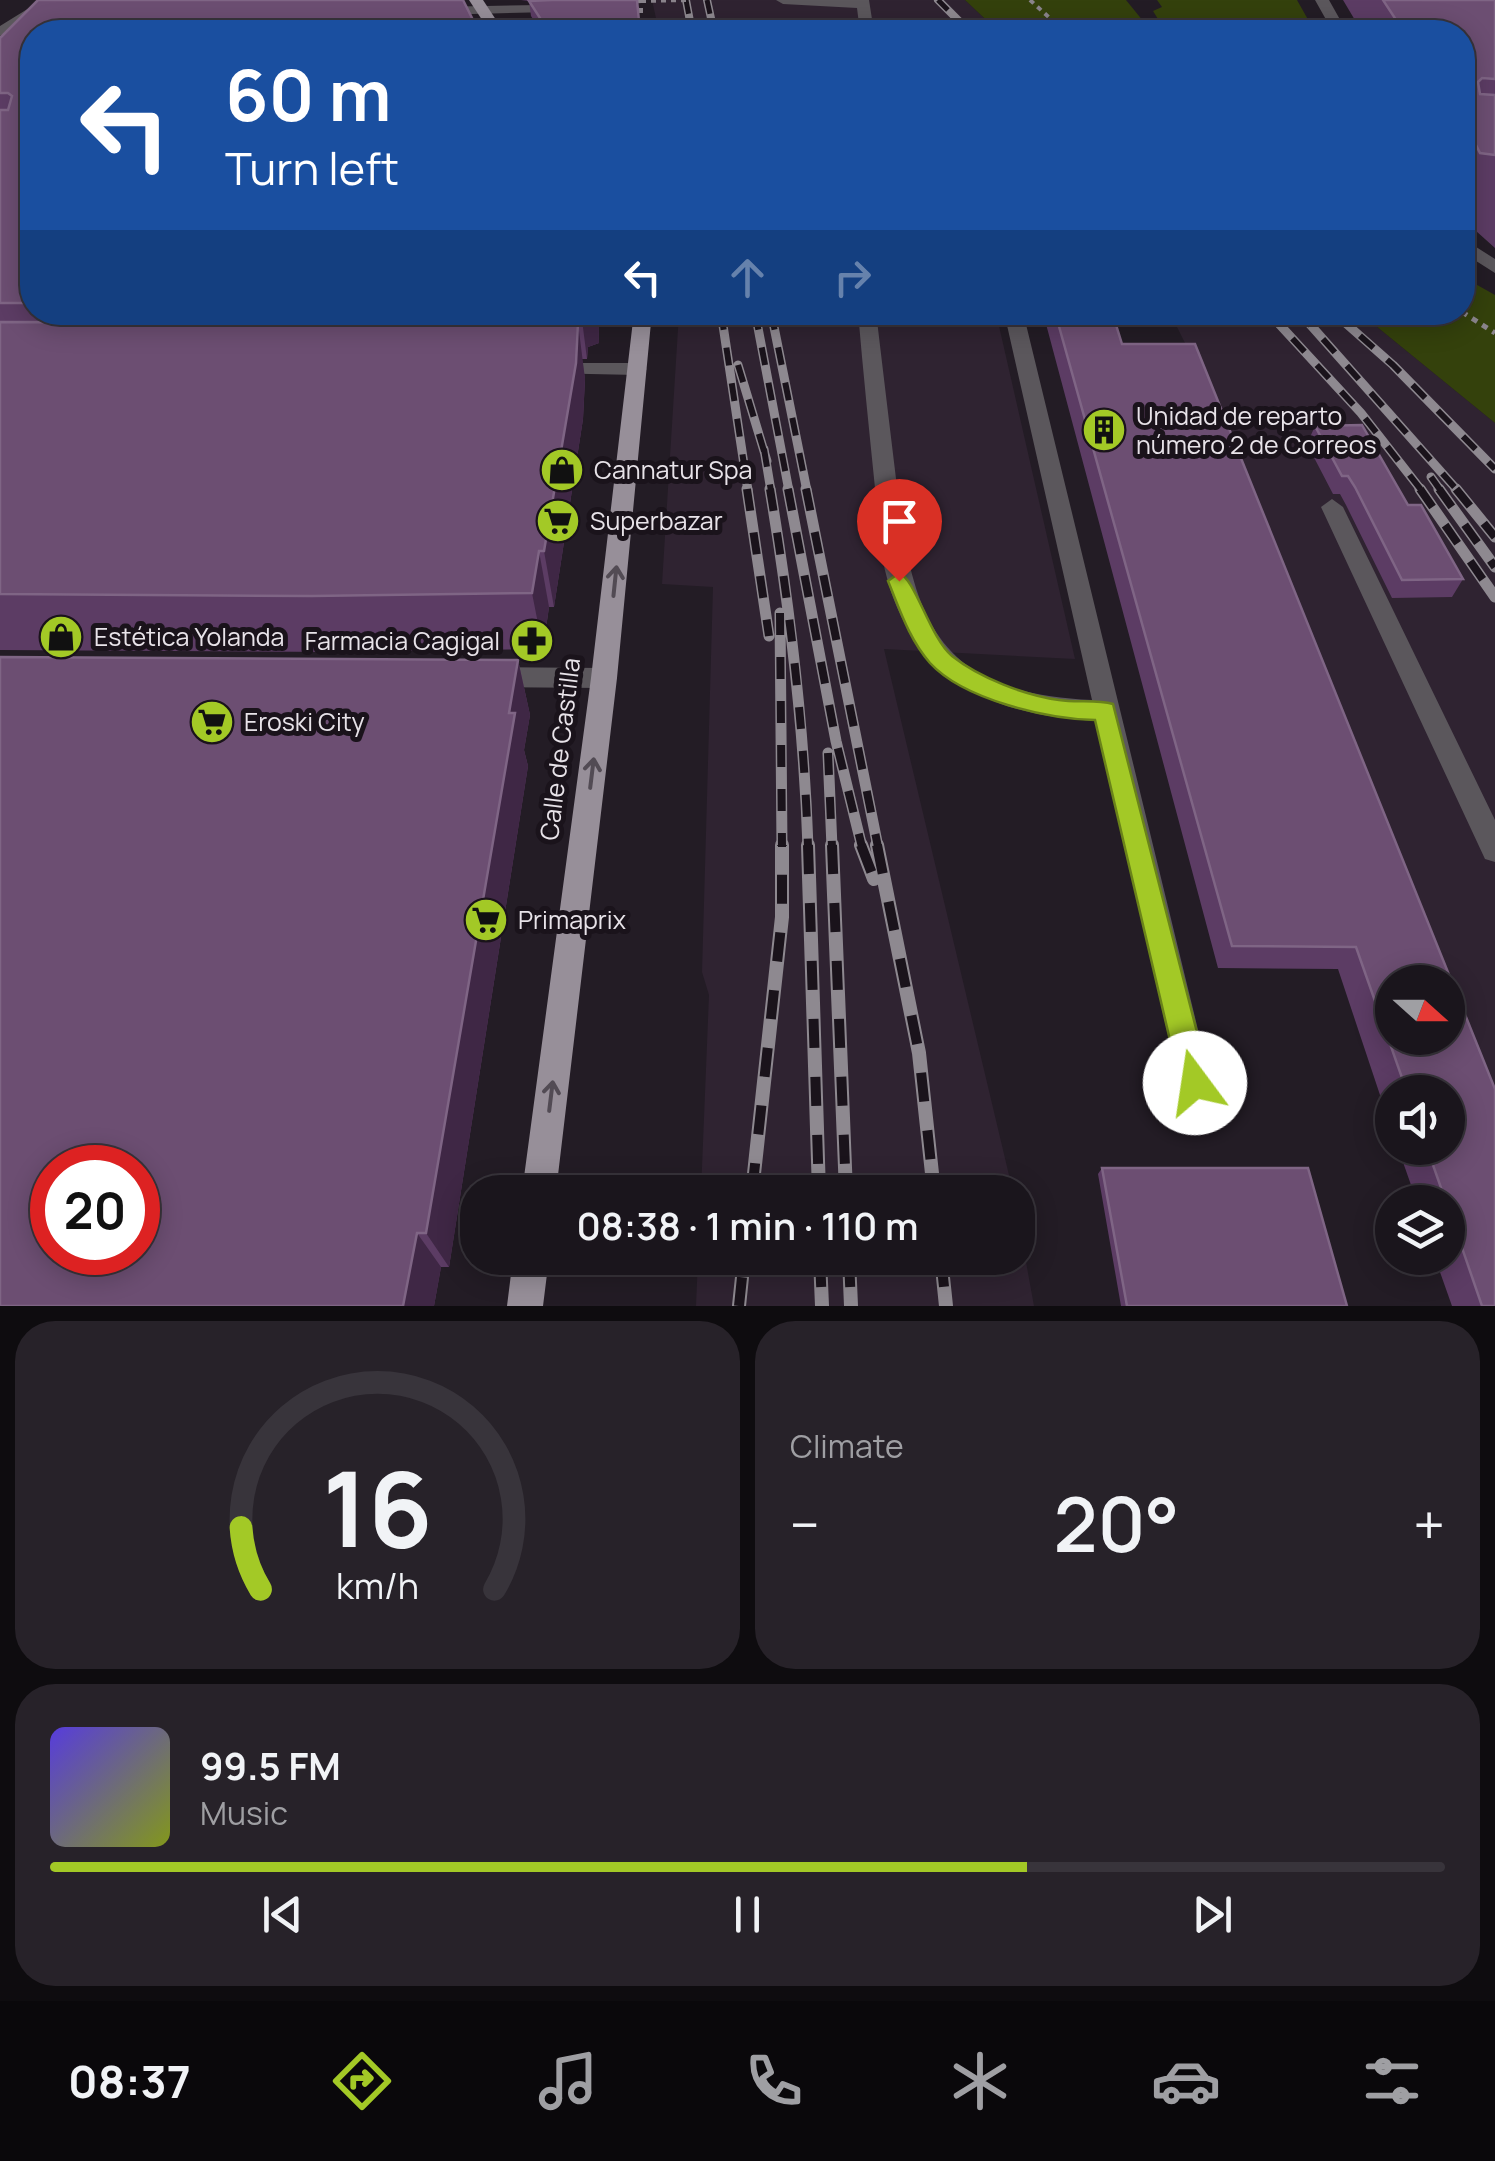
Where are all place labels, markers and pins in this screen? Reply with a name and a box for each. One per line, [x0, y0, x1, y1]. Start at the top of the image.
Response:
place label: Unidad de reparto número 2 de Correos [1136, 398, 1377, 462]
building icon: Unidad de reparto número 2 de Correos [1081, 407, 1127, 453]
shop icon: Cannatur Spa [539, 447, 585, 493]
place label: Cannatur Spa [594, 452, 752, 487]
pin [857, 479, 942, 582]
supermarket icon: Superbazar [535, 498, 581, 544]
place label: Superbazar [590, 503, 723, 538]
shop icon: Estética Yolanda [38, 614, 84, 660]
pharmacy icon: Farmacia Cagigal [509, 618, 555, 664]
place label: Estética Yolanda [94, 619, 284, 654]
place label: Farmacia Cagigal [305, 623, 500, 658]
supermarket icon: Eroski City [189, 699, 235, 745]
place label: Eroski City [244, 704, 365, 739]
supermarket icon: Primaprix [463, 897, 509, 943]
place label: Primaprix [518, 902, 626, 937]

